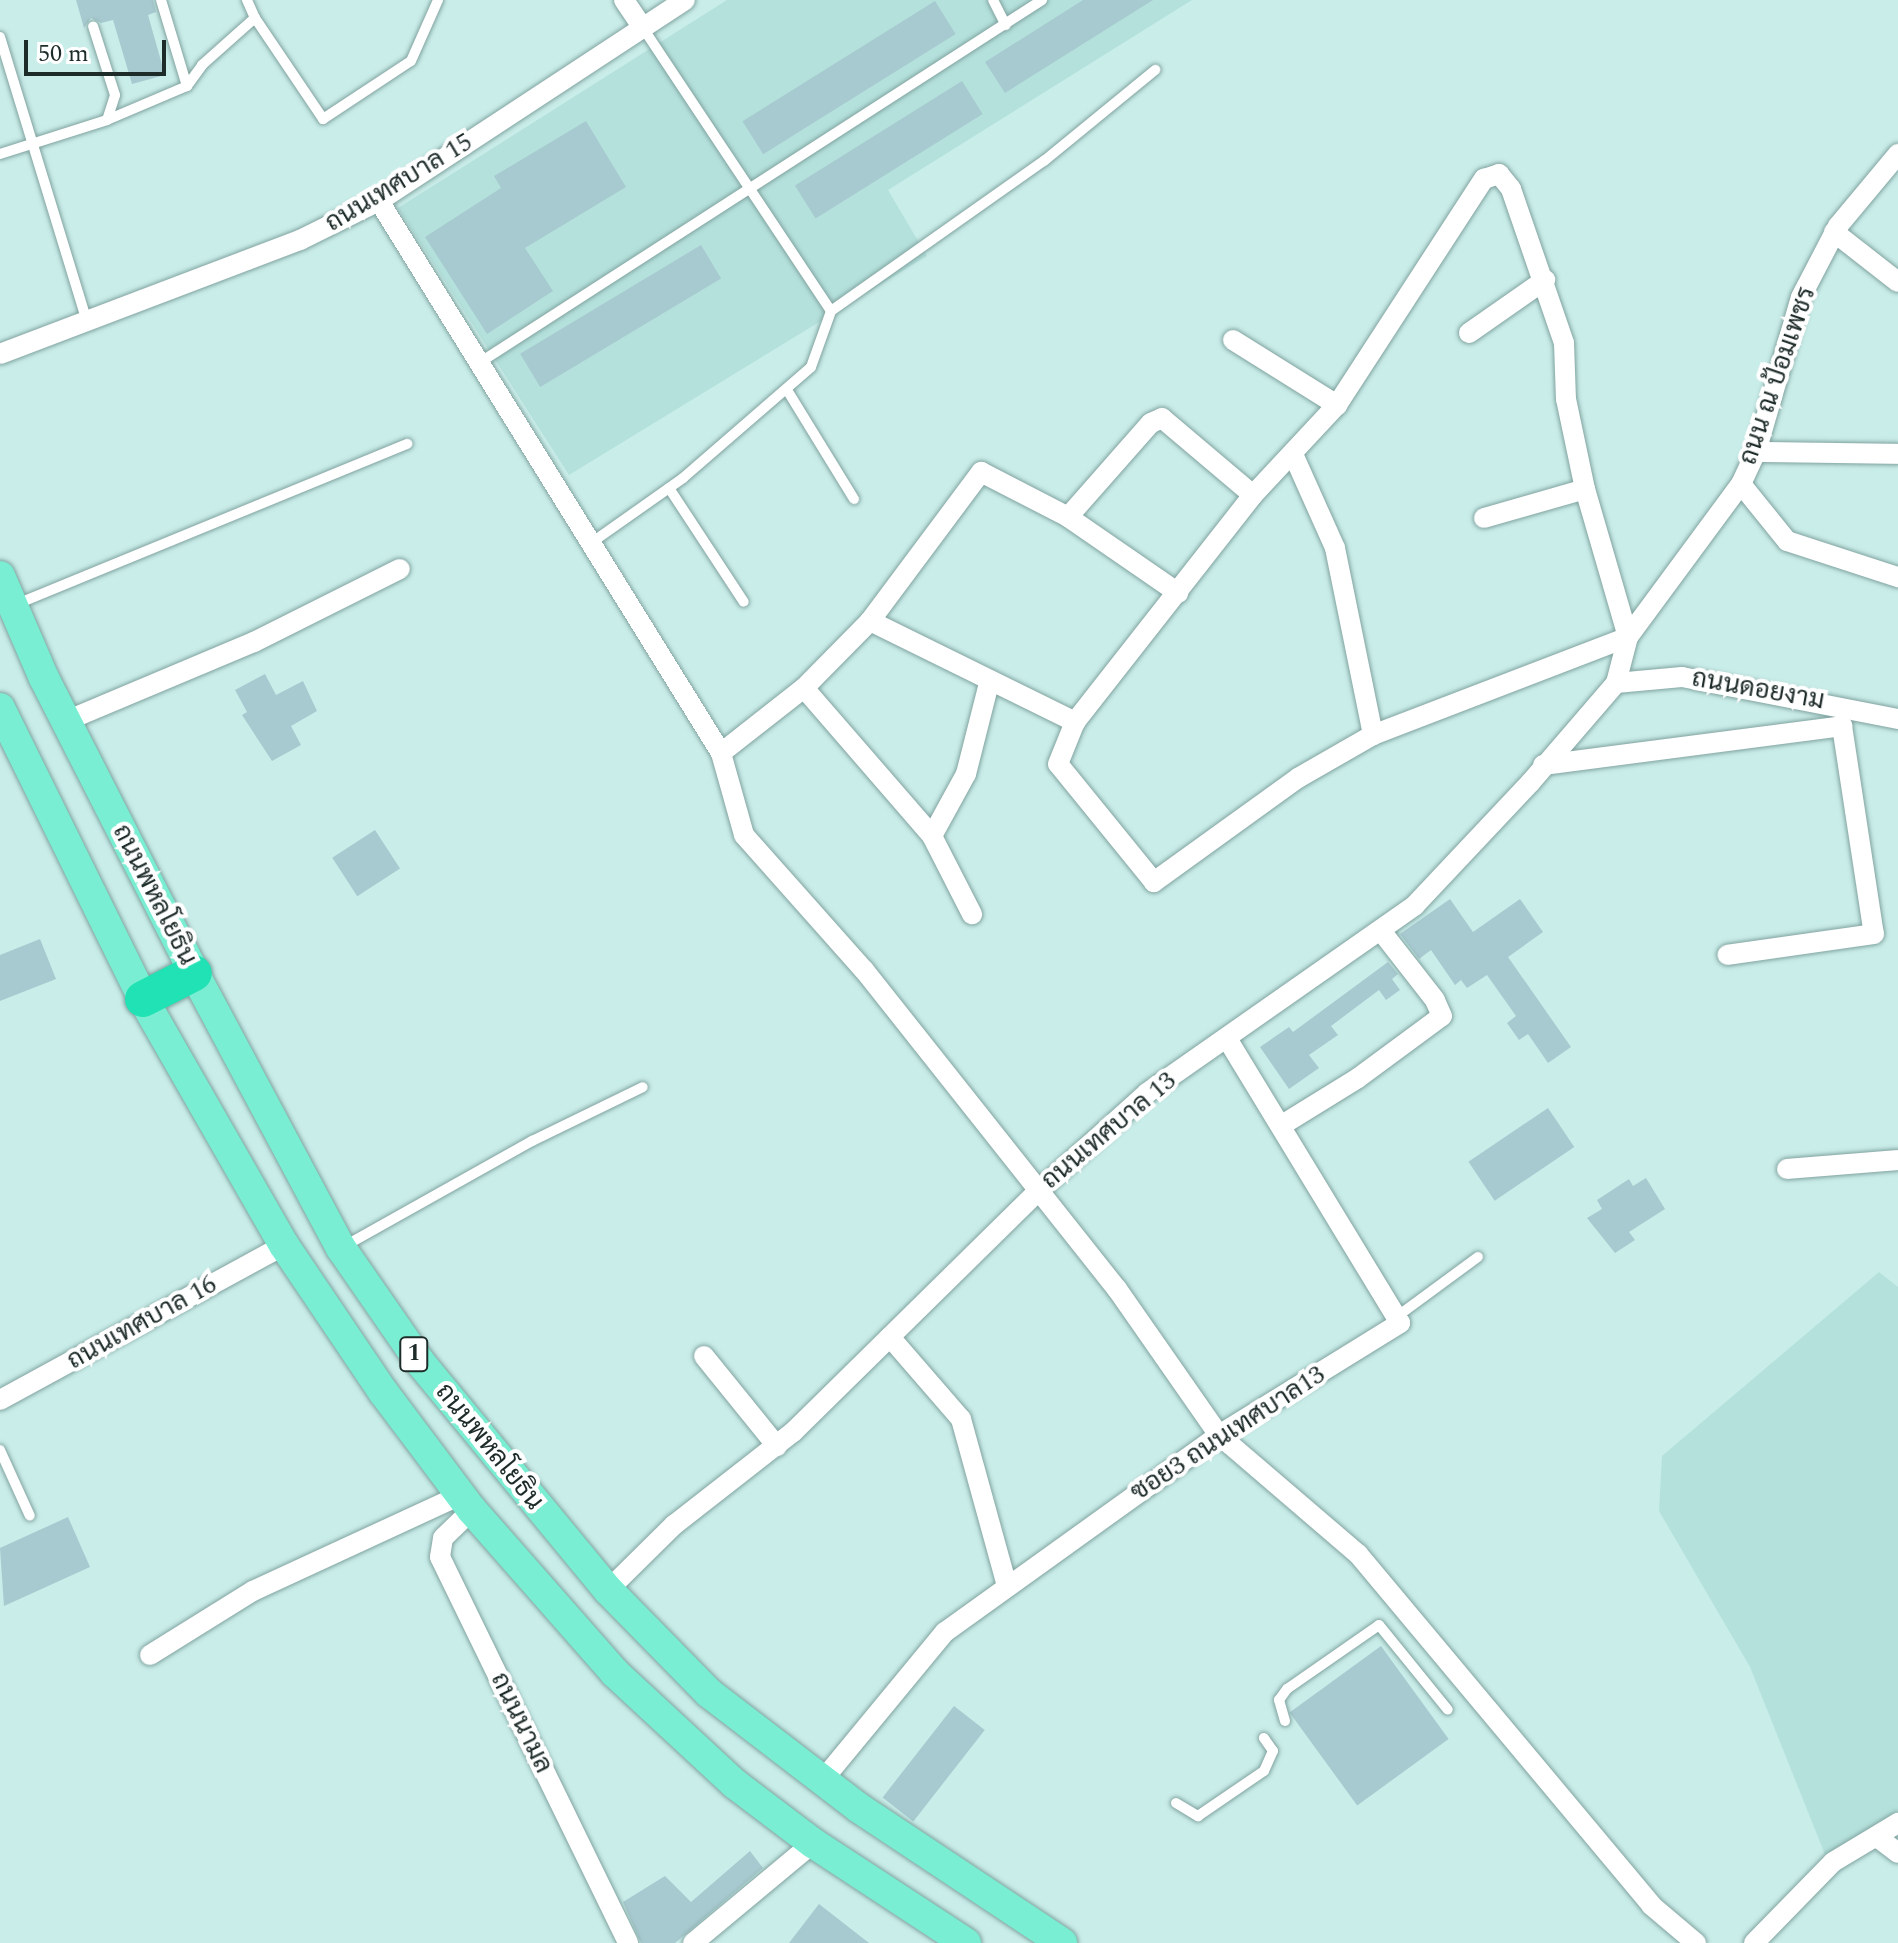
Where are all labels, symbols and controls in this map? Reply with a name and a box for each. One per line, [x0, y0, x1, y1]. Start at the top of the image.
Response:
scale bar [28, 24, 170, 74]
text: 50 m [38, 36, 89, 72]
street label: ถนนเทศบาล 15 [320, 127, 478, 239]
street label: ถนน ณ ป้อมเพชร [1733, 283, 1823, 469]
street label: ถนนดอยงาม [1689, 663, 1827, 717]
street label: ถนนพหลโยธิน [105, 819, 203, 971]
street label: ถนนเทศบาล 13 [1035, 1066, 1183, 1196]
street label: ถนนเทศบาล 16 [62, 1269, 222, 1377]
road number: 1 [398, 1334, 430, 1374]
street label: ซอย3 ถนนเทศบาล13 [1125, 1360, 1331, 1508]
street label: ถนนพหลโยธิน [428, 1377, 550, 1517]
street label: ถนนนามล [483, 1667, 559, 1779]

